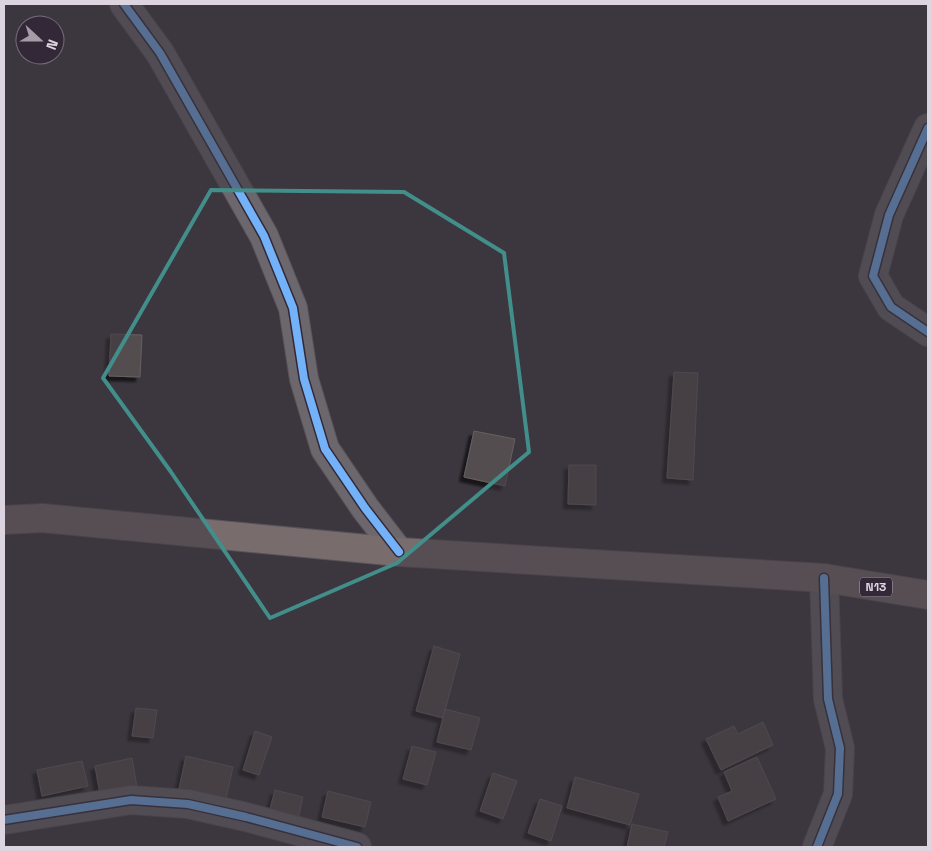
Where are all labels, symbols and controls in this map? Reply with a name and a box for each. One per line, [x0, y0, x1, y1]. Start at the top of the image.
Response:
north arrow [15, 15, 65, 65]
text: N [42, 37, 62, 52]
road number: N13 [860, 578, 892, 596]

